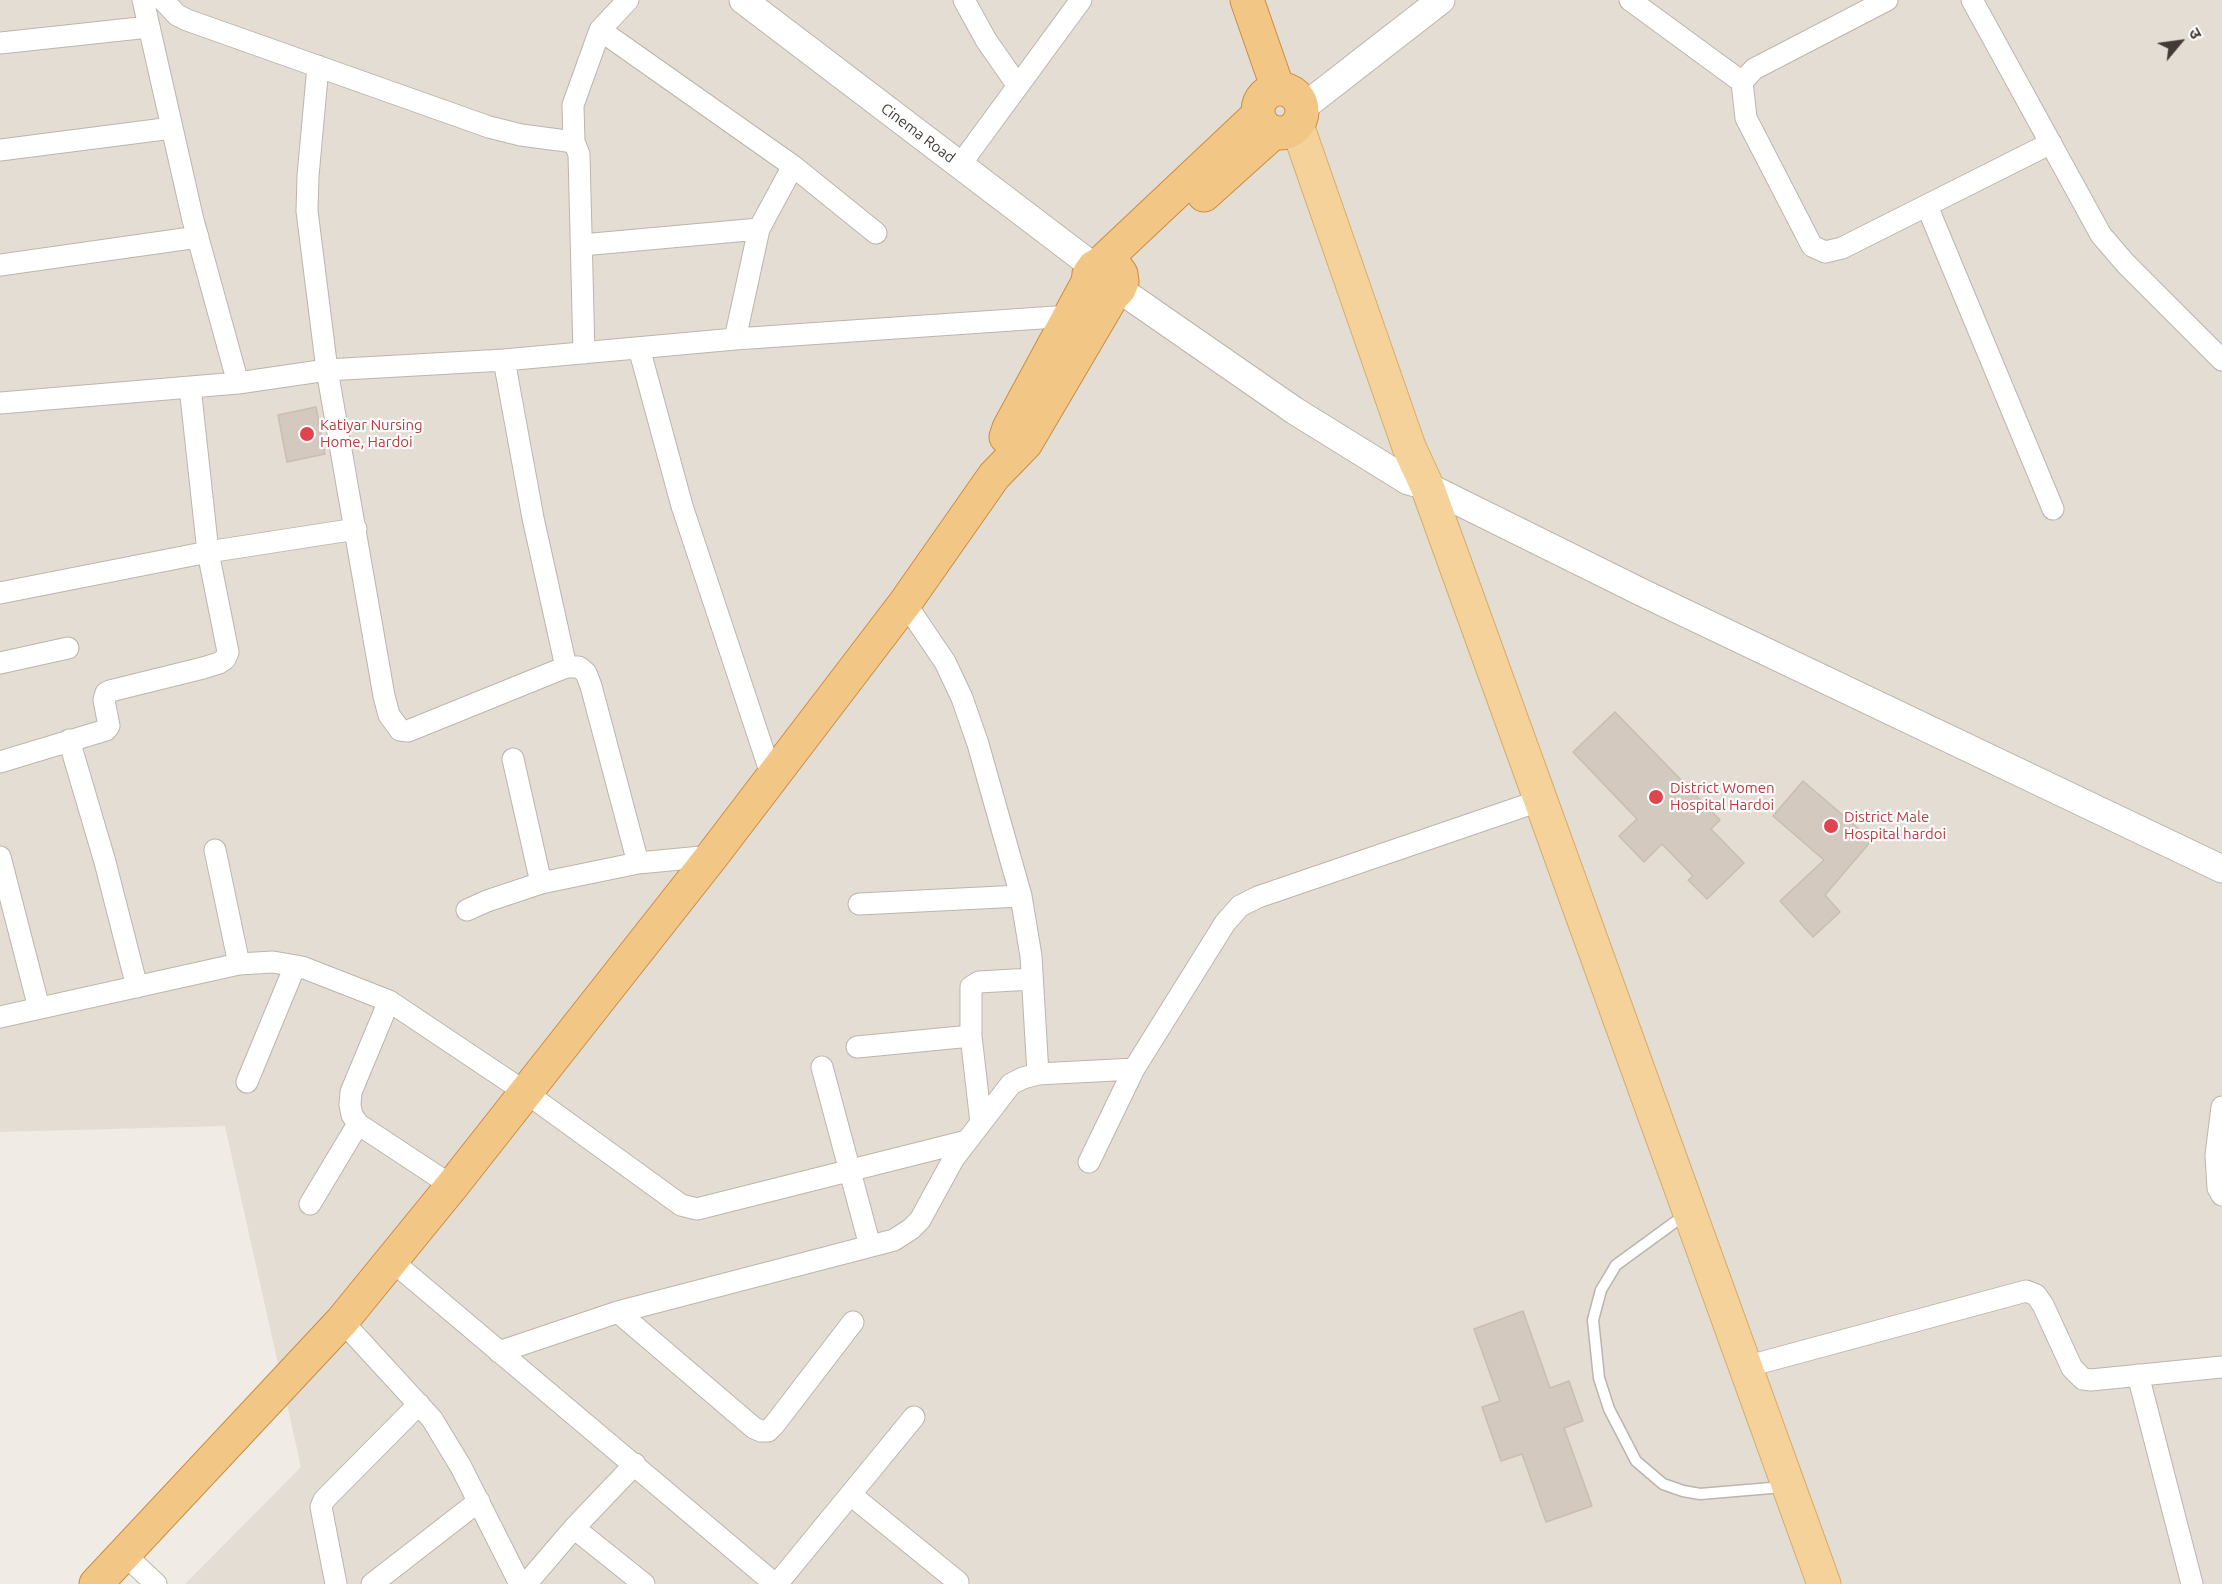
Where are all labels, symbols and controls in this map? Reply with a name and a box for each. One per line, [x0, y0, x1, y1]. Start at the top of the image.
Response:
north arrow [2150, 12, 2210, 72]
text: उ [2186, 25, 2206, 42]
street label: Cinema Road [877, 99, 959, 167]
place label: Katiyar Nursing Home, Hardoi [320, 416, 423, 451]
marker: Katiyar Nursing Home, Hardoi [298, 425, 316, 443]
place label: District Women Hospital Hardoi [1670, 779, 1774, 814]
marker: District Women Hospital Hardoi [1647, 788, 1665, 806]
place label: District Male Hospital hardoi [1844, 808, 1946, 843]
marker: District Male Hospital hardoi [1822, 817, 1840, 835]

